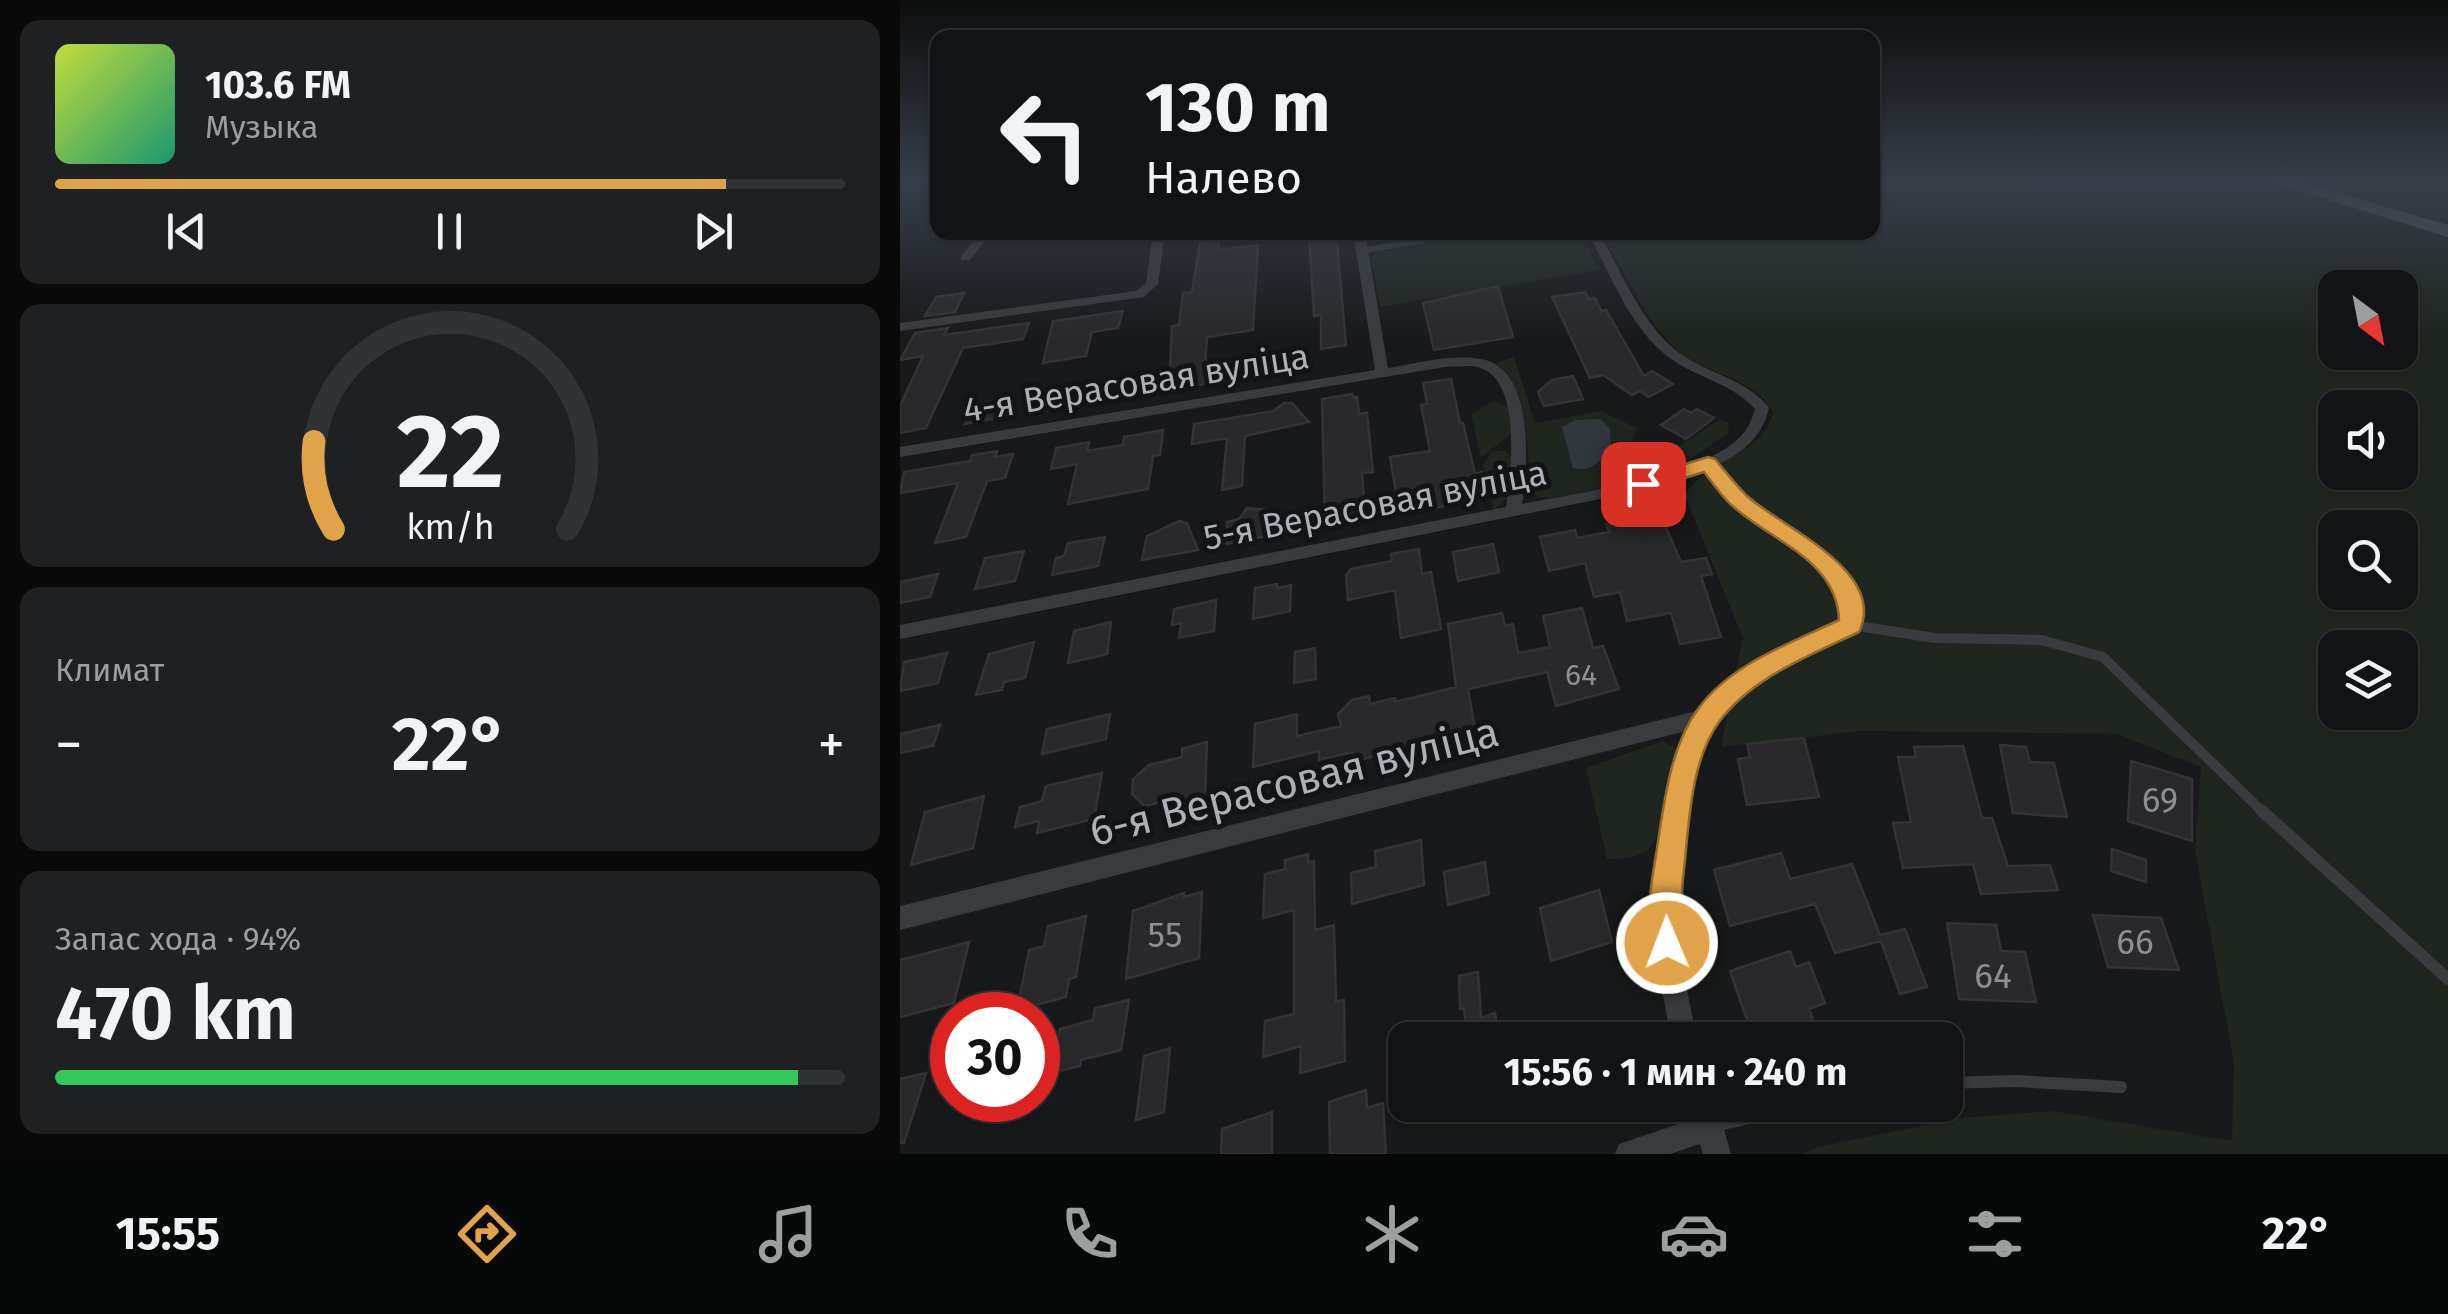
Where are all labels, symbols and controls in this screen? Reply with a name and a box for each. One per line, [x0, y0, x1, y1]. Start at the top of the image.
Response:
text: 103.6 FM [205, 62, 351, 108]
text: 130 m [1145, 66, 1331, 150]
icon: left [980, 70, 1110, 200]
text: Музыка [205, 108, 318, 146]
text: Налево [1145, 151, 1302, 205]
icon: previous [159, 204, 214, 259]
icon: pause [422, 204, 477, 259]
icon: next [686, 204, 741, 259]
north arrow [2318, 270, 2418, 370]
map controls [2318, 270, 2418, 730]
street label: 4-я Верасовая вуліца [960, 335, 1312, 431]
text: 22 [396, 390, 504, 515]
button: sound [2318, 390, 2418, 490]
pin [1601, 442, 1686, 527]
street label: 5-я Верасовая вуліца [1200, 451, 1550, 559]
icon: arrive [1616, 457, 1671, 512]
text: km/h [406, 506, 494, 548]
button: search [2318, 510, 2418, 610]
button: layers [2318, 630, 2418, 730]
text: Климат [55, 651, 164, 689]
house number: 64 [1565, 657, 1597, 693]
text: 22° [392, 700, 508, 790]
street label: 6-я Верасовая вуліца [1085, 707, 1504, 857]
text: − [55, 712, 83, 778]
text: + [818, 712, 845, 778]
house number: 69 [2142, 779, 2178, 821]
position arrow [1615, 891, 1719, 995]
house number: 55 [1148, 914, 1182, 956]
text: Запас хода · 94% [55, 920, 301, 958]
house number: 66 [2116, 921, 2154, 963]
house number: 64 [1974, 955, 2012, 997]
text: 470 km [55, 969, 296, 1059]
speed limit sign: 30 [930, 992, 1060, 1122]
text: 15:56 · 1 мин · 240 m [1504, 1049, 1847, 1095]
icon: directions [452, 1199, 522, 1269]
icon: music [753, 1199, 823, 1269]
icon: phone [1055, 1199, 1125, 1269]
icon: climate [1357, 1199, 1427, 1269]
icon: car [1659, 1199, 1729, 1269]
icon: filters [1960, 1199, 2030, 1269]
text: 15:55 [116, 1207, 220, 1261]
text: 22° [2262, 1207, 2332, 1261]

